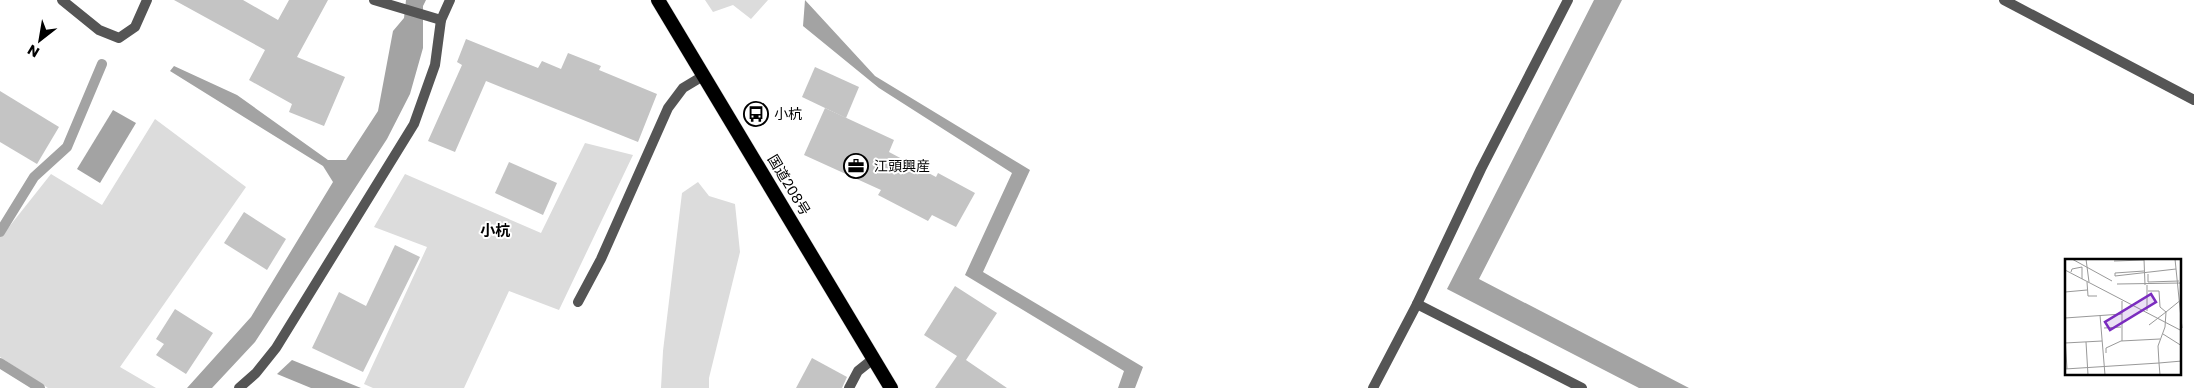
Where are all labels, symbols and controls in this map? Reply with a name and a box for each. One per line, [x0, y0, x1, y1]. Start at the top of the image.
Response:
north arrow [15, 15, 65, 65]
text: N [24, 40, 43, 62]
bus stop icon: 小杭 [743, 101, 769, 127]
place label: 小杭 [774, 104, 802, 124]
street label: 国道208号 [763, 151, 815, 219]
office icon: 江頭興産 [843, 153, 869, 179]
place label: 江頭興産 [874, 156, 930, 176]
district label: 小杭 [480, 220, 511, 241]
inset map [2065, 259, 2182, 376]

